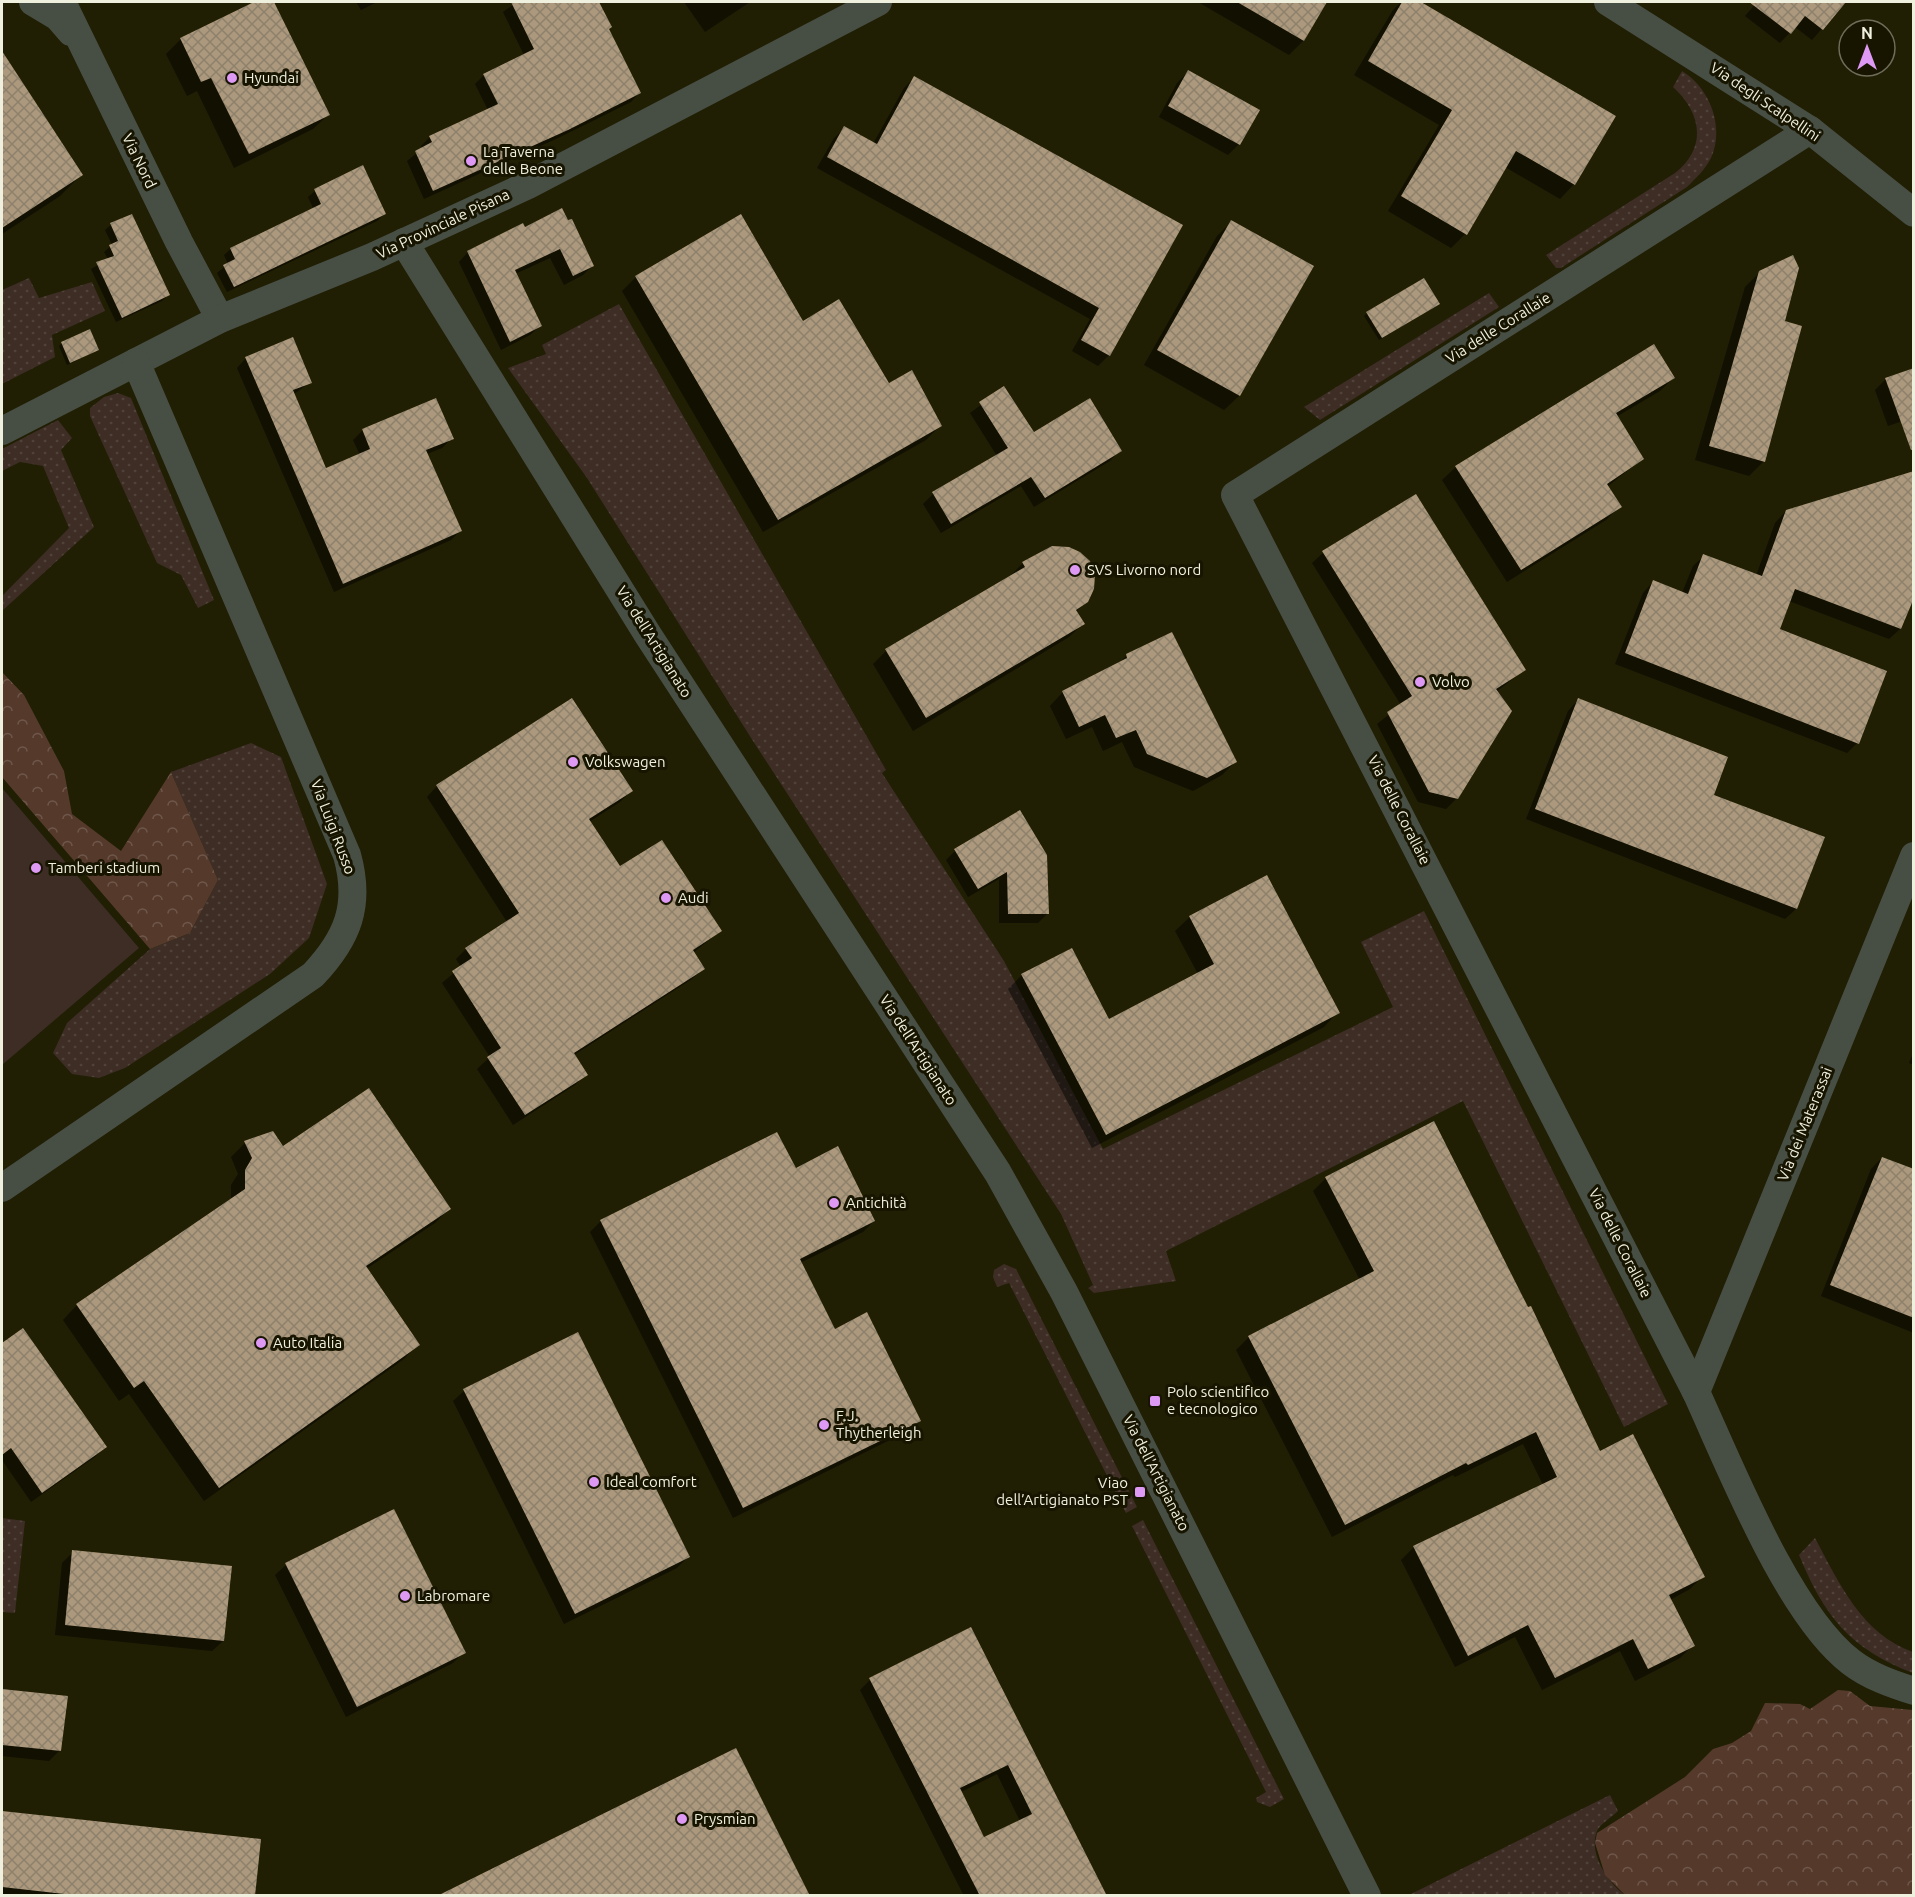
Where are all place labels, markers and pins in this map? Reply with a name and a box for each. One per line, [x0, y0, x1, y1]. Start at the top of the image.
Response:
place label: Hyundai [244, 69, 299, 86]
marker: Hyundai [225, 71, 239, 85]
place label: La Taverna delle Beone [483, 143, 563, 177]
marker: La Taverna delle Beone [464, 154, 478, 168]
place label: SVS Livorno nord [1087, 561, 1201, 578]
marker: SVS Livorno nord [1068, 563, 1082, 577]
place label: Volvo [1432, 673, 1470, 690]
marker: Volvo [1413, 675, 1427, 689]
place label: Volkswagen [585, 753, 666, 770]
marker: Volkswagen [566, 755, 580, 769]
place label: Tamberi stadium [48, 859, 160, 876]
marker: Tamberi stadium [29, 861, 43, 875]
place label: Audi [678, 889, 709, 906]
marker: Audi [659, 891, 673, 905]
place label: Antichità [846, 1194, 907, 1211]
marker: Antichità [827, 1196, 841, 1210]
place label: Auto Italia [273, 1334, 342, 1351]
marker: Auto Italia [254, 1336, 268, 1350]
place label: Polo scientifico e tecnologico [1167, 1383, 1269, 1417]
marker: Polo scientifico e tecnologico [1148, 1394, 1162, 1408]
place label: F.J. Thytherleigh [836, 1407, 921, 1441]
marker: F.J. Thytherleigh [817, 1418, 831, 1432]
place label: Ideal comfort [606, 1473, 697, 1490]
place label: Viao dell’Artigianato PST [996, 1474, 1129, 1508]
marker: Ideal comfort [587, 1475, 601, 1489]
marker: Viao dell’Artigianato PST [1133, 1485, 1147, 1499]
place label: Labromare [417, 1587, 490, 1604]
marker: Labromare [398, 1589, 412, 1603]
place label: Prysmian [694, 1810, 756, 1827]
marker: Prysmian [675, 1812, 689, 1826]

